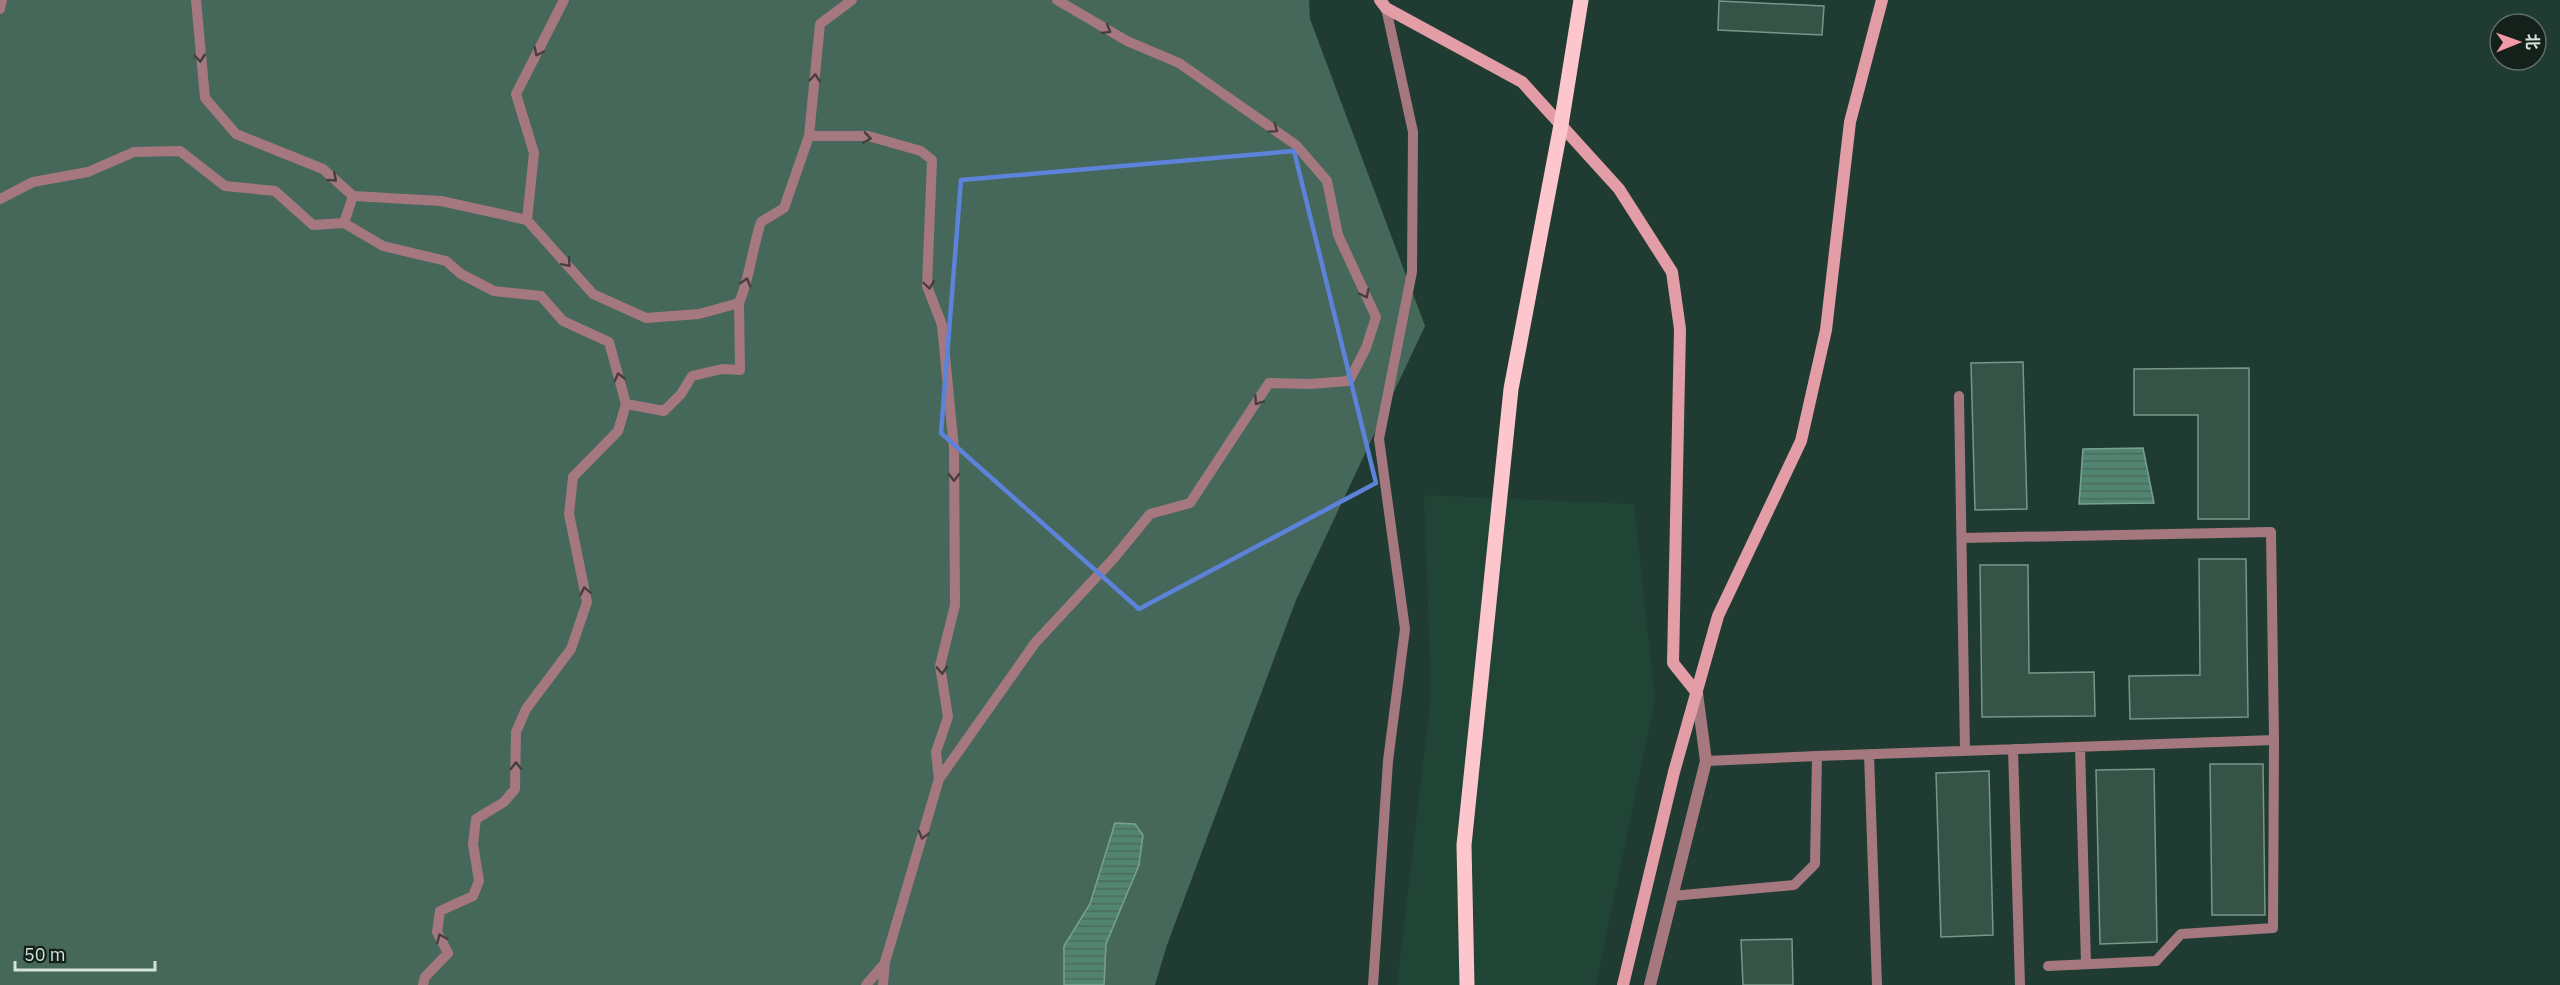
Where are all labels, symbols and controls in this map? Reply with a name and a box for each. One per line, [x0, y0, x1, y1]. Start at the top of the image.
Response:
north arrow [2488, 12, 2548, 72]
one-way arrow [1101, 22, 1111, 34]
text: 北 [2523, 34, 2543, 50]
one-way arrow [533, 46, 545, 57]
one-way arrow [193, 54, 206, 63]
one-way arrow [808, 74, 821, 83]
one-way arrow [1267, 122, 1278, 133]
one-way arrow [862, 131, 872, 144]
one-way arrow [326, 171, 337, 182]
one-way arrow [559, 257, 570, 268]
one-way arrow [739, 277, 751, 288]
one-way arrow [923, 280, 935, 289]
one-way arrow [1358, 288, 1370, 299]
one-way arrow [614, 372, 627, 382]
one-way arrow [1254, 394, 1265, 405]
one-way arrow [948, 472, 960, 481]
one-way arrow [579, 586, 592, 596]
one-way arrow [935, 666, 948, 675]
one-way arrow [509, 762, 522, 771]
one-way arrow [918, 829, 930, 840]
one-way arrow [436, 933, 448, 944]
scale bar [15, 934, 154, 972]
text: 50 m [24, 943, 66, 966]

